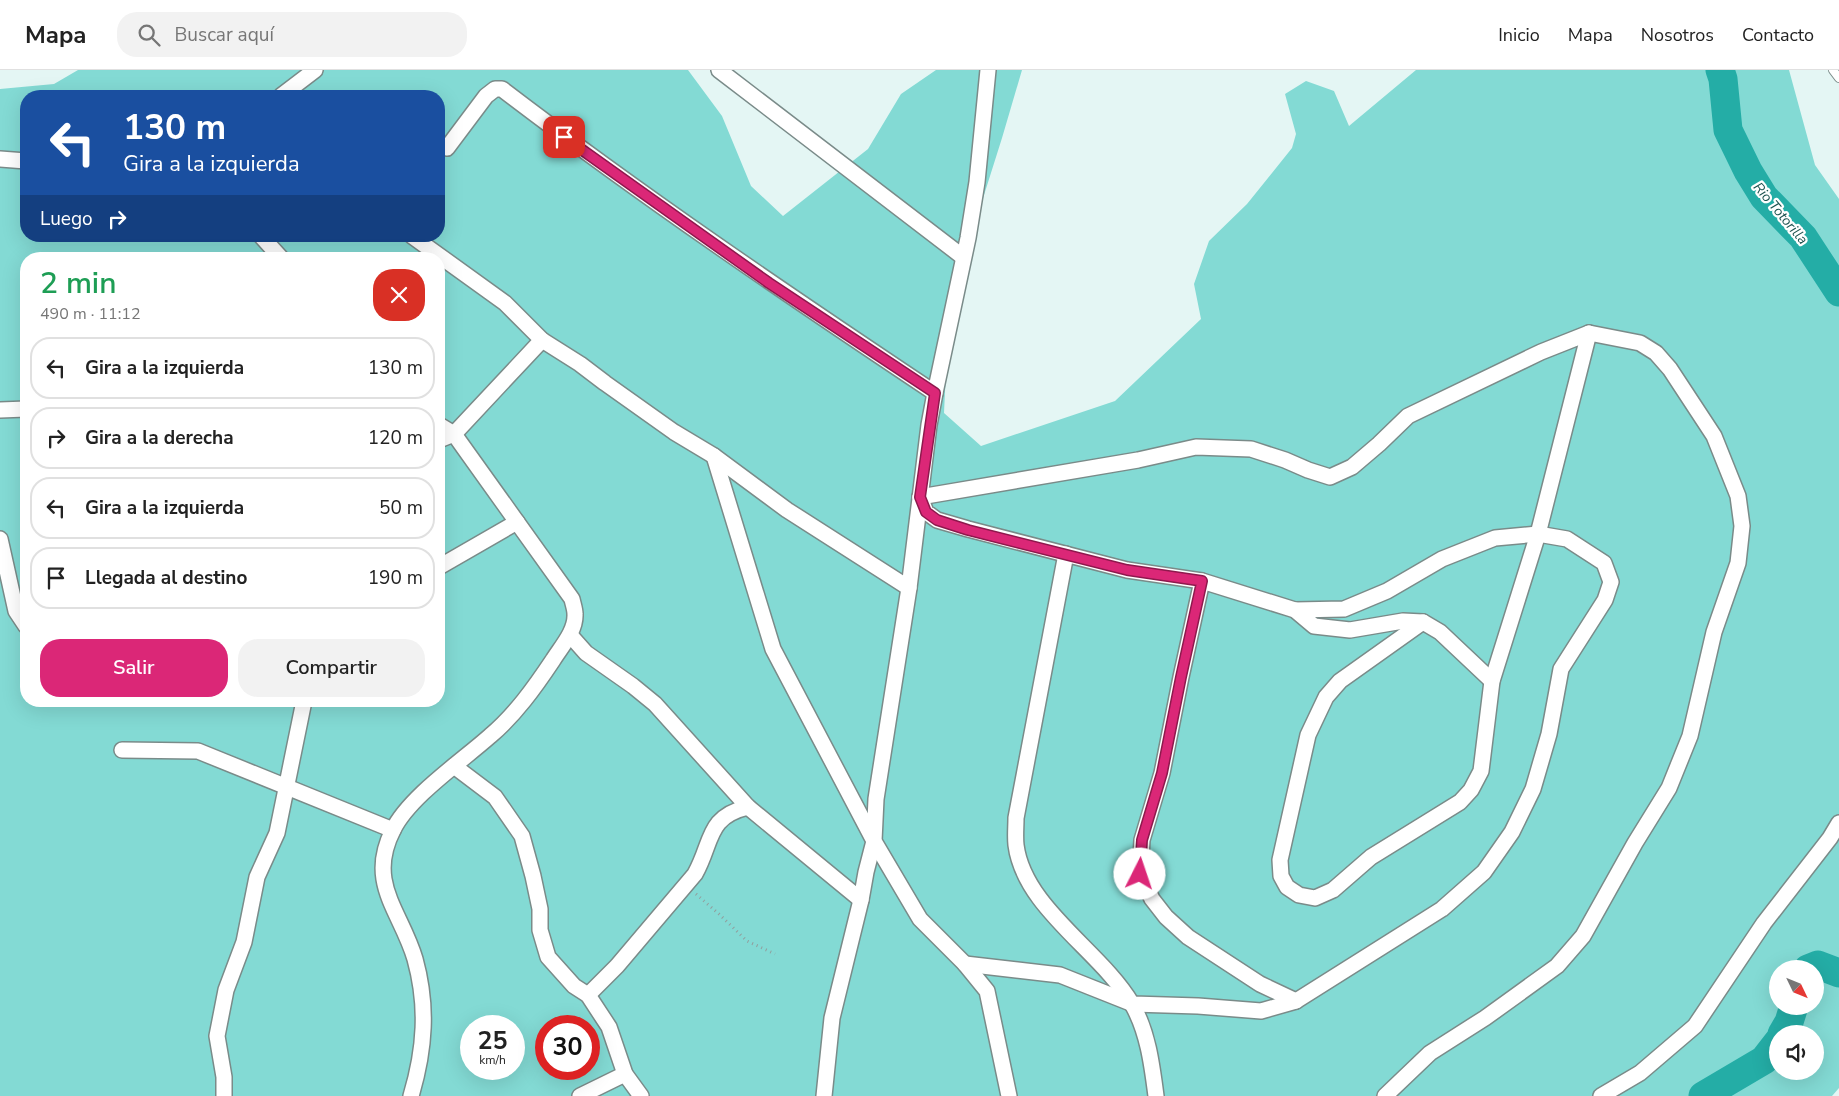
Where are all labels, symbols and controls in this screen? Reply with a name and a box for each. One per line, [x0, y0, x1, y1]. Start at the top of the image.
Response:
search box [117, 12, 467, 57]
text: Mapa [25, 19, 87, 51]
icon: search [135, 21, 163, 49]
text: Buscar aquí [175, 22, 274, 48]
text: Inicio [1498, 23, 1540, 47]
text: Mapa [1568, 23, 1613, 47]
text: Nosotros [1641, 23, 1714, 47]
text: Contacto [1742, 23, 1814, 47]
text: 130 m [123, 104, 226, 151]
icon: left [40, 110, 105, 175]
pin [543, 116, 585, 158]
icon: arrive [550, 123, 578, 151]
text: Gira a la izquierda [123, 149, 300, 179]
water label: Rio Totorilla [1749, 178, 1812, 248]
icon: right [103, 205, 131, 233]
text: Luego [40, 206, 93, 232]
text: 2 min [40, 263, 116, 304]
button: close [373, 269, 425, 321]
text: 490 m · 11:12 [40, 303, 141, 325]
icon: left [42, 354, 70, 382]
text: Gira a la izquierda [85, 355, 244, 381]
text: 130 m [368, 355, 423, 381]
icon: right [42, 424, 70, 452]
text: Gira a la derecha [85, 425, 234, 451]
text: 120 m [368, 425, 423, 451]
icon: left [42, 494, 70, 522]
text: Gira a la izquierda [85, 495, 244, 521]
text: 50 m [379, 495, 423, 521]
icon: arrive [42, 564, 70, 592]
text: Llegada al destino [85, 565, 247, 591]
text: 190 m [368, 565, 423, 591]
button: Salir [40, 639, 228, 697]
button: Compartir [238, 639, 425, 697]
position arrow [1113, 847, 1165, 899]
north arrow [1769, 960, 1824, 1015]
map controls [1769, 960, 1824, 1080]
speed limit sign: 30 [535, 1015, 600, 1080]
text: 25 [477, 1024, 508, 1058]
button: sound [1769, 1025, 1824, 1080]
text: km/h [479, 1052, 506, 1068]

